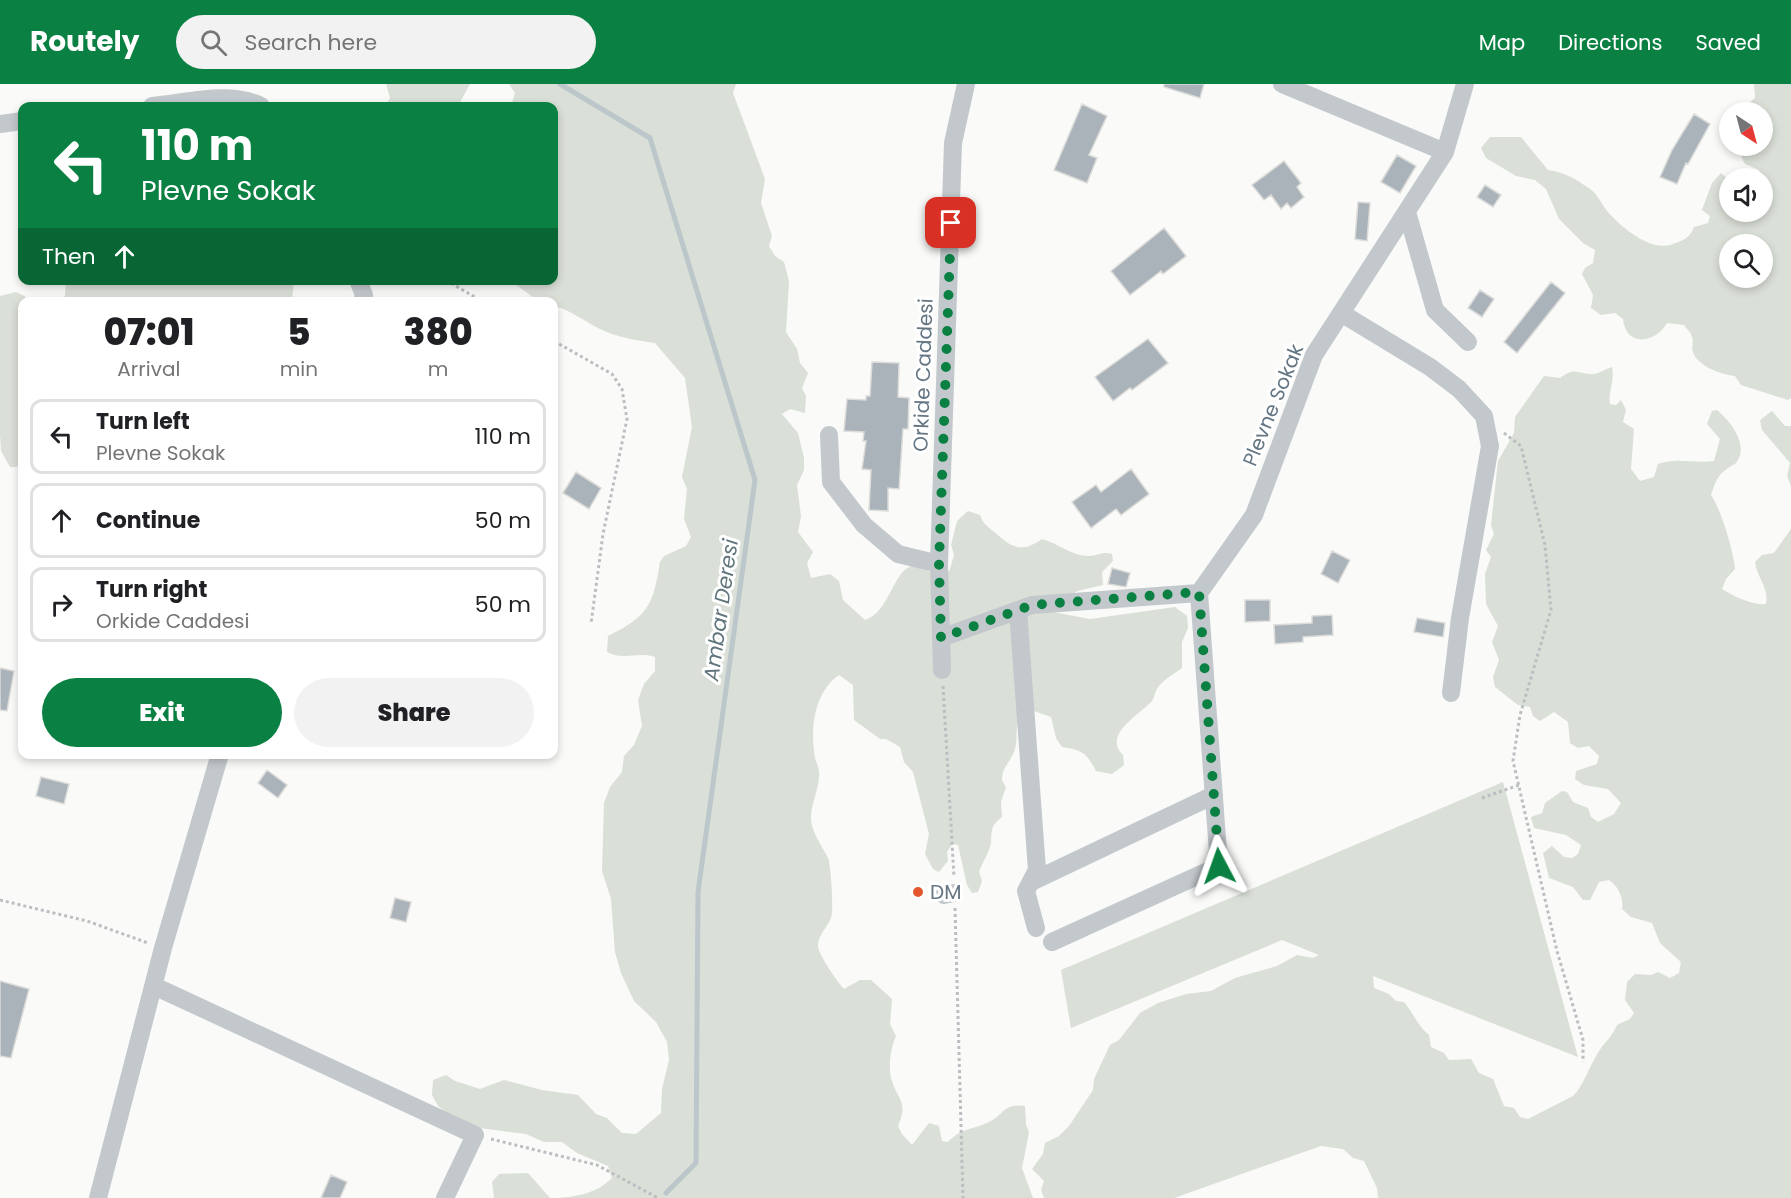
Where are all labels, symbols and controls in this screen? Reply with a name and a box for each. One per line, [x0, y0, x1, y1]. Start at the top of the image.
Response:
search box [176, 15, 596, 69]
text: Routely [30, 22, 140, 61]
icon: search [197, 26, 230, 59]
text: Search here [245, 27, 377, 58]
text: Map [1479, 28, 1525, 57]
text: Directions [1558, 28, 1662, 57]
text: Saved [1695, 28, 1761, 57]
north arrow [1719, 102, 1773, 156]
map controls [1719, 102, 1773, 288]
text: 110 m [141, 116, 253, 175]
icon: left [42, 126, 120, 204]
button: sound [1719, 168, 1773, 222]
text: Plevne Sokak [141, 172, 316, 209]
pin [925, 197, 976, 248]
icon: arrive [934, 206, 967, 239]
button: search [1719, 234, 1773, 288]
icon: ahead [108, 240, 141, 273]
text: Then [42, 241, 96, 272]
street label: Orkide Caddesi [906, 298, 940, 452]
text: 07:01 [103, 307, 194, 358]
text: 5 [287, 307, 311, 358]
text: 380 [403, 307, 473, 358]
street label: Plevne Sokak [1236, 339, 1310, 470]
text: Arrival [117, 355, 180, 383]
text: min [280, 355, 318, 383]
text: m [428, 355, 448, 383]
text: Turn left [96, 406, 190, 437]
icon: left [45, 420, 78, 453]
text: 110 m [475, 421, 531, 452]
text: Plevne Sokak [96, 439, 225, 467]
icon: ahead [45, 504, 78, 537]
text: Continue [96, 505, 200, 536]
text: 50 m [475, 505, 531, 536]
water label: Ambar Deresi [696, 536, 745, 684]
text: Turn right [96, 574, 207, 605]
icon: right [45, 588, 78, 621]
text: 50 m [475, 589, 531, 620]
text: Orkide Caddesi [96, 607, 249, 635]
button: Exit [42, 678, 282, 747]
button: Share [294, 678, 534, 747]
position arrow [1187, 834, 1251, 898]
place label: DM [930, 878, 961, 906]
marker: DM [911, 885, 925, 899]

